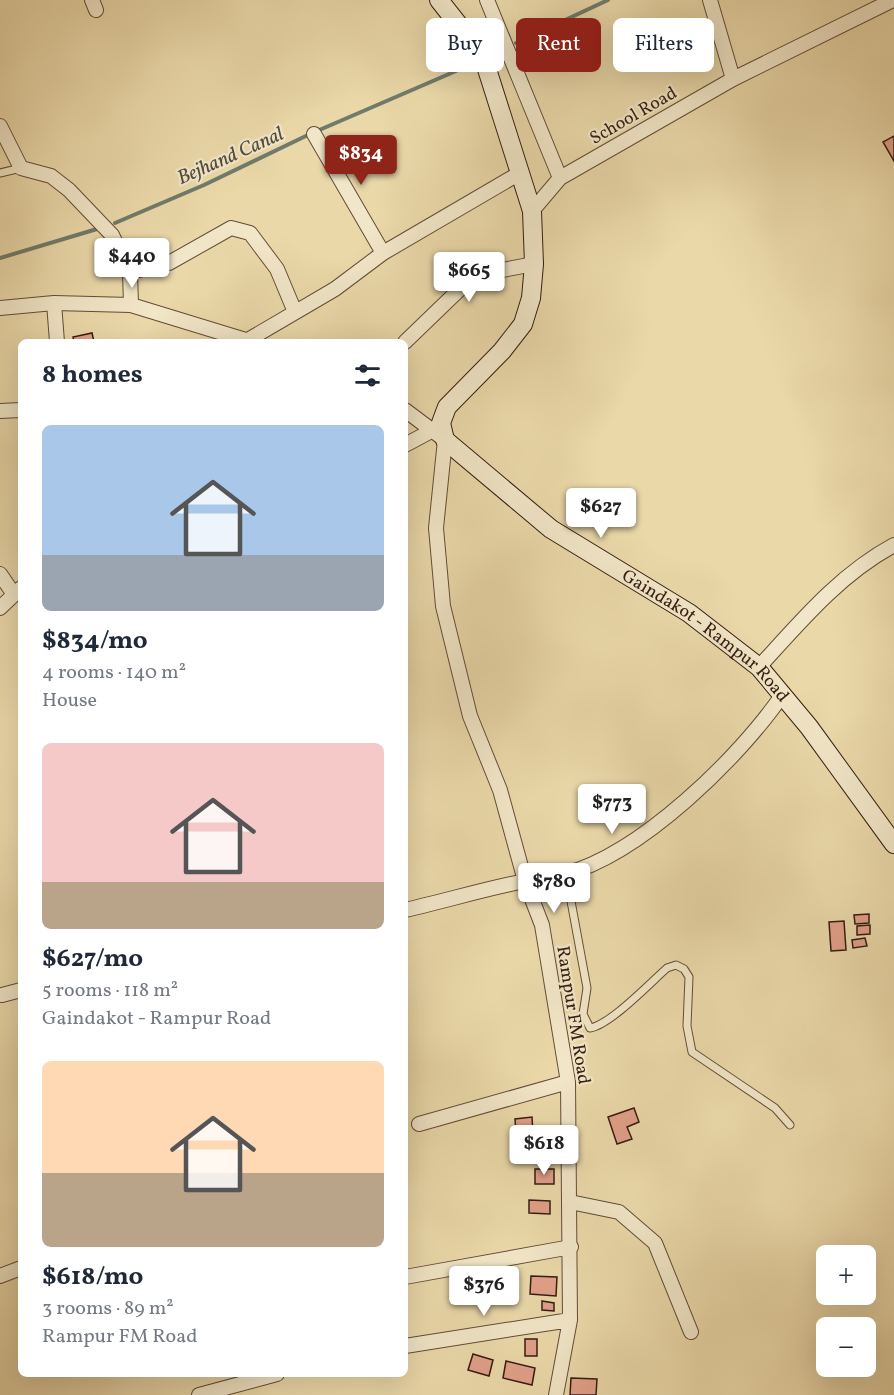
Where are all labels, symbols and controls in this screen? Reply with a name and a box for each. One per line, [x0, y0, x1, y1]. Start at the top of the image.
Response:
chip: Buy [426, 18, 504, 72]
chip: Rent [516, 18, 601, 72]
chip: Filters [613, 18, 714, 72]
street label: School Road [586, 81, 682, 151]
water label: Bejhand Canal [173, 121, 289, 193]
pin: $834 [325, 135, 397, 186]
text: $834 [339, 140, 383, 168]
pin: $440 [96, 238, 168, 289]
text: $440 [108, 243, 156, 271]
pin: $665 [433, 252, 505, 303]
text: $665 [448, 257, 490, 285]
text: 8 homes [42, 357, 143, 393]
icon: filters [351, 359, 384, 392]
icon: home [159, 464, 267, 572]
pin: $627 [565, 488, 637, 539]
text: $627 [580, 493, 622, 521]
street label: Gaindakot - Rampur Road [617, 564, 794, 708]
text: $834/mo [42, 623, 148, 659]
text: 4 rooms · 140 m² [42, 659, 186, 687]
text: House [42, 687, 97, 715]
icon: home [159, 782, 267, 890]
pin: $773 [576, 784, 648, 835]
text: $773 [592, 789, 632, 817]
pin: $780 [518, 863, 590, 914]
text: $780 [532, 868, 576, 896]
text: $627/mo [42, 941, 143, 977]
street label: Rampur FM Road [549, 944, 596, 1086]
text: 5 rooms · 118 m² [42, 977, 178, 1005]
text: Gaindakot - Rampur Road [42, 1005, 271, 1033]
icon: home [159, 1100, 267, 1208]
pin: $618 [508, 1125, 580, 1176]
text: $618 [523, 1130, 565, 1158]
map controls [816, 1245, 876, 1377]
button: + [816, 1245, 876, 1305]
text: $618/mo [42, 1259, 143, 1295]
pin: $376 [448, 1266, 520, 1317]
text: $376 [463, 1271, 505, 1299]
text: 3 rooms · 89 m² [42, 1295, 174, 1323]
button: − [816, 1317, 876, 1377]
text: Rampur FM Road [42, 1323, 197, 1351]

